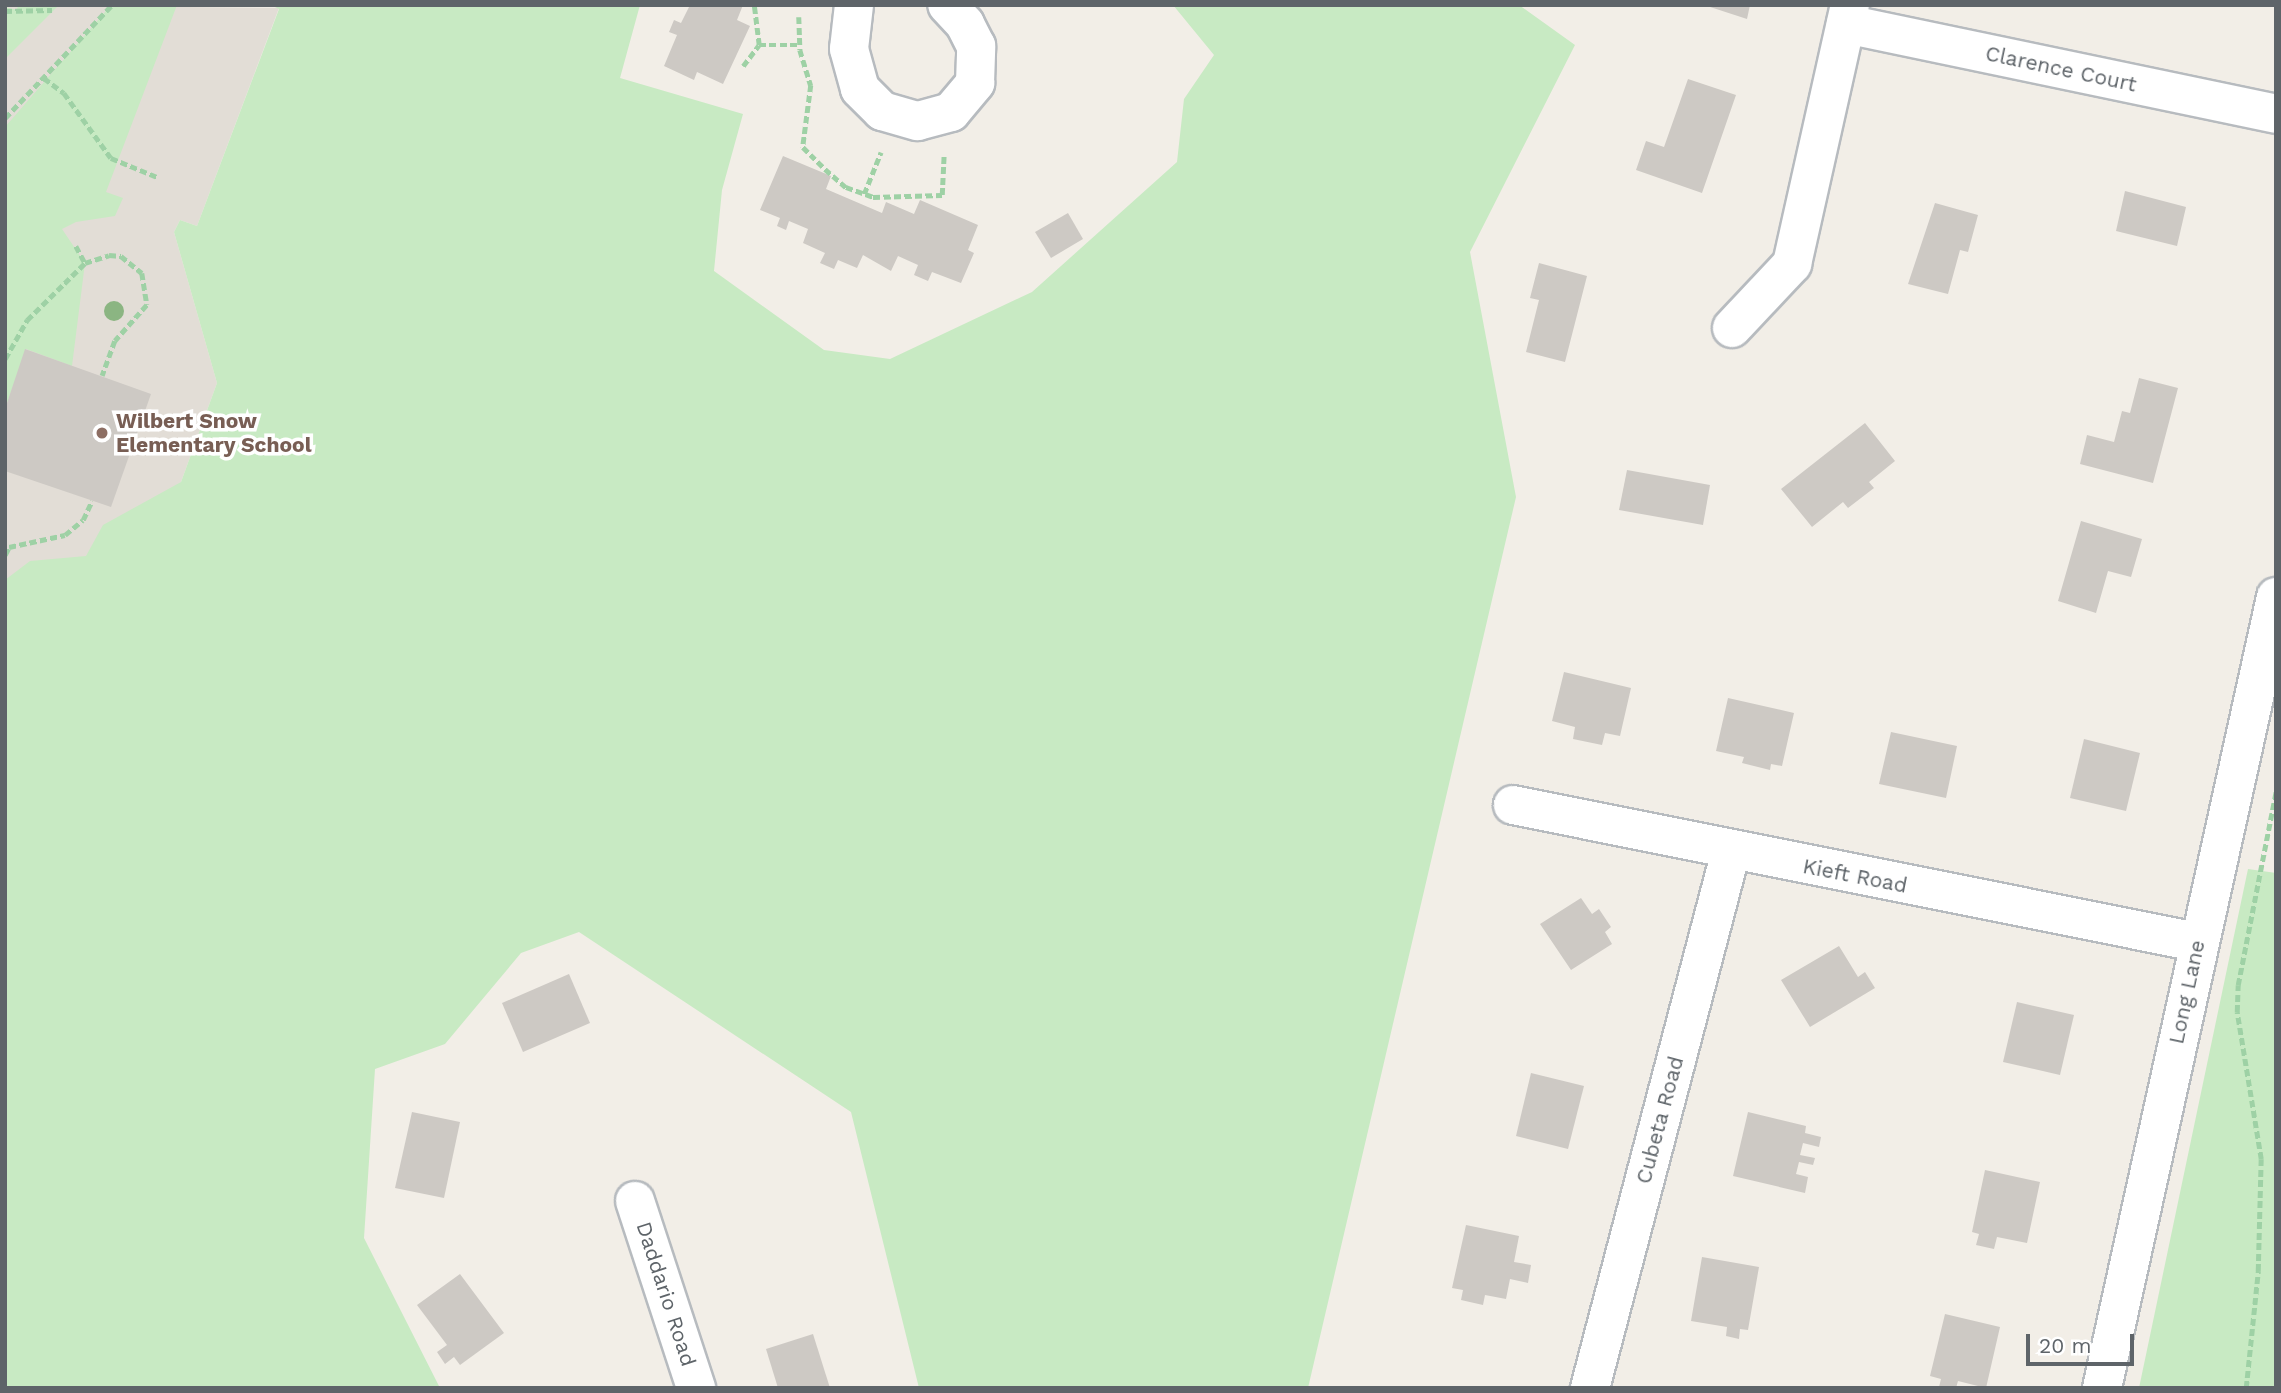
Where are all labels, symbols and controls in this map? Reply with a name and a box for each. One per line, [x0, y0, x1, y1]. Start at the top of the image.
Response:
street label: Clarence Court [1983, 41, 2139, 97]
place label: Wilbert Snow Elementary School [116, 408, 312, 458]
marker: Wilbert Snow Elementary School [94, 425, 110, 441]
street label: Kieft Road [1801, 854, 1909, 898]
street label: Long Lane [2164, 938, 2210, 1046]
street label: Cubeta Road [1631, 1053, 1689, 1187]
street label: Daddario Road [631, 1219, 701, 1369]
scale bar [2029, 1320, 2138, 1364]
text: 20 m [2039, 1333, 2091, 1358]

